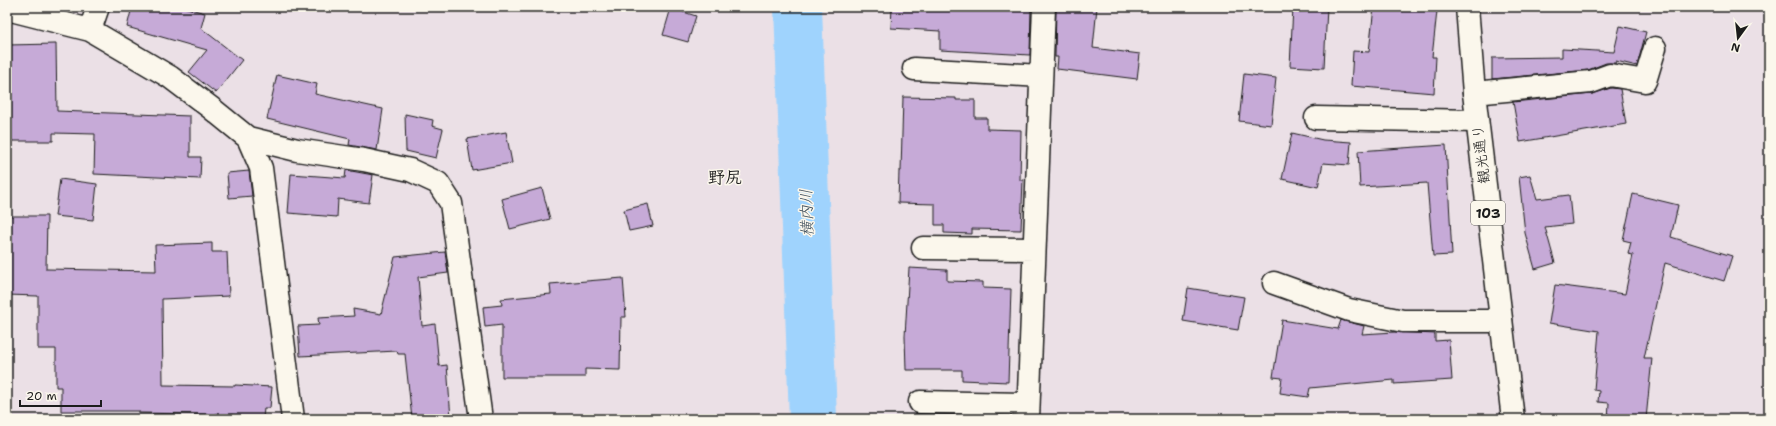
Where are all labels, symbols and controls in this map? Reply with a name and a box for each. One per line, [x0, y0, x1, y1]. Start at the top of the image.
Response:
north arrow [1718, 18, 1758, 58]
text: N [1729, 39, 1742, 56]
street label: 観光通り [1467, 123, 1495, 185]
district label: 野尻 [708, 166, 742, 188]
water label: 横内川 [795, 189, 818, 237]
road number: 103 [1471, 201, 1505, 225]
scale bar [20, 382, 101, 408]
text: 20 m [26, 388, 57, 404]

